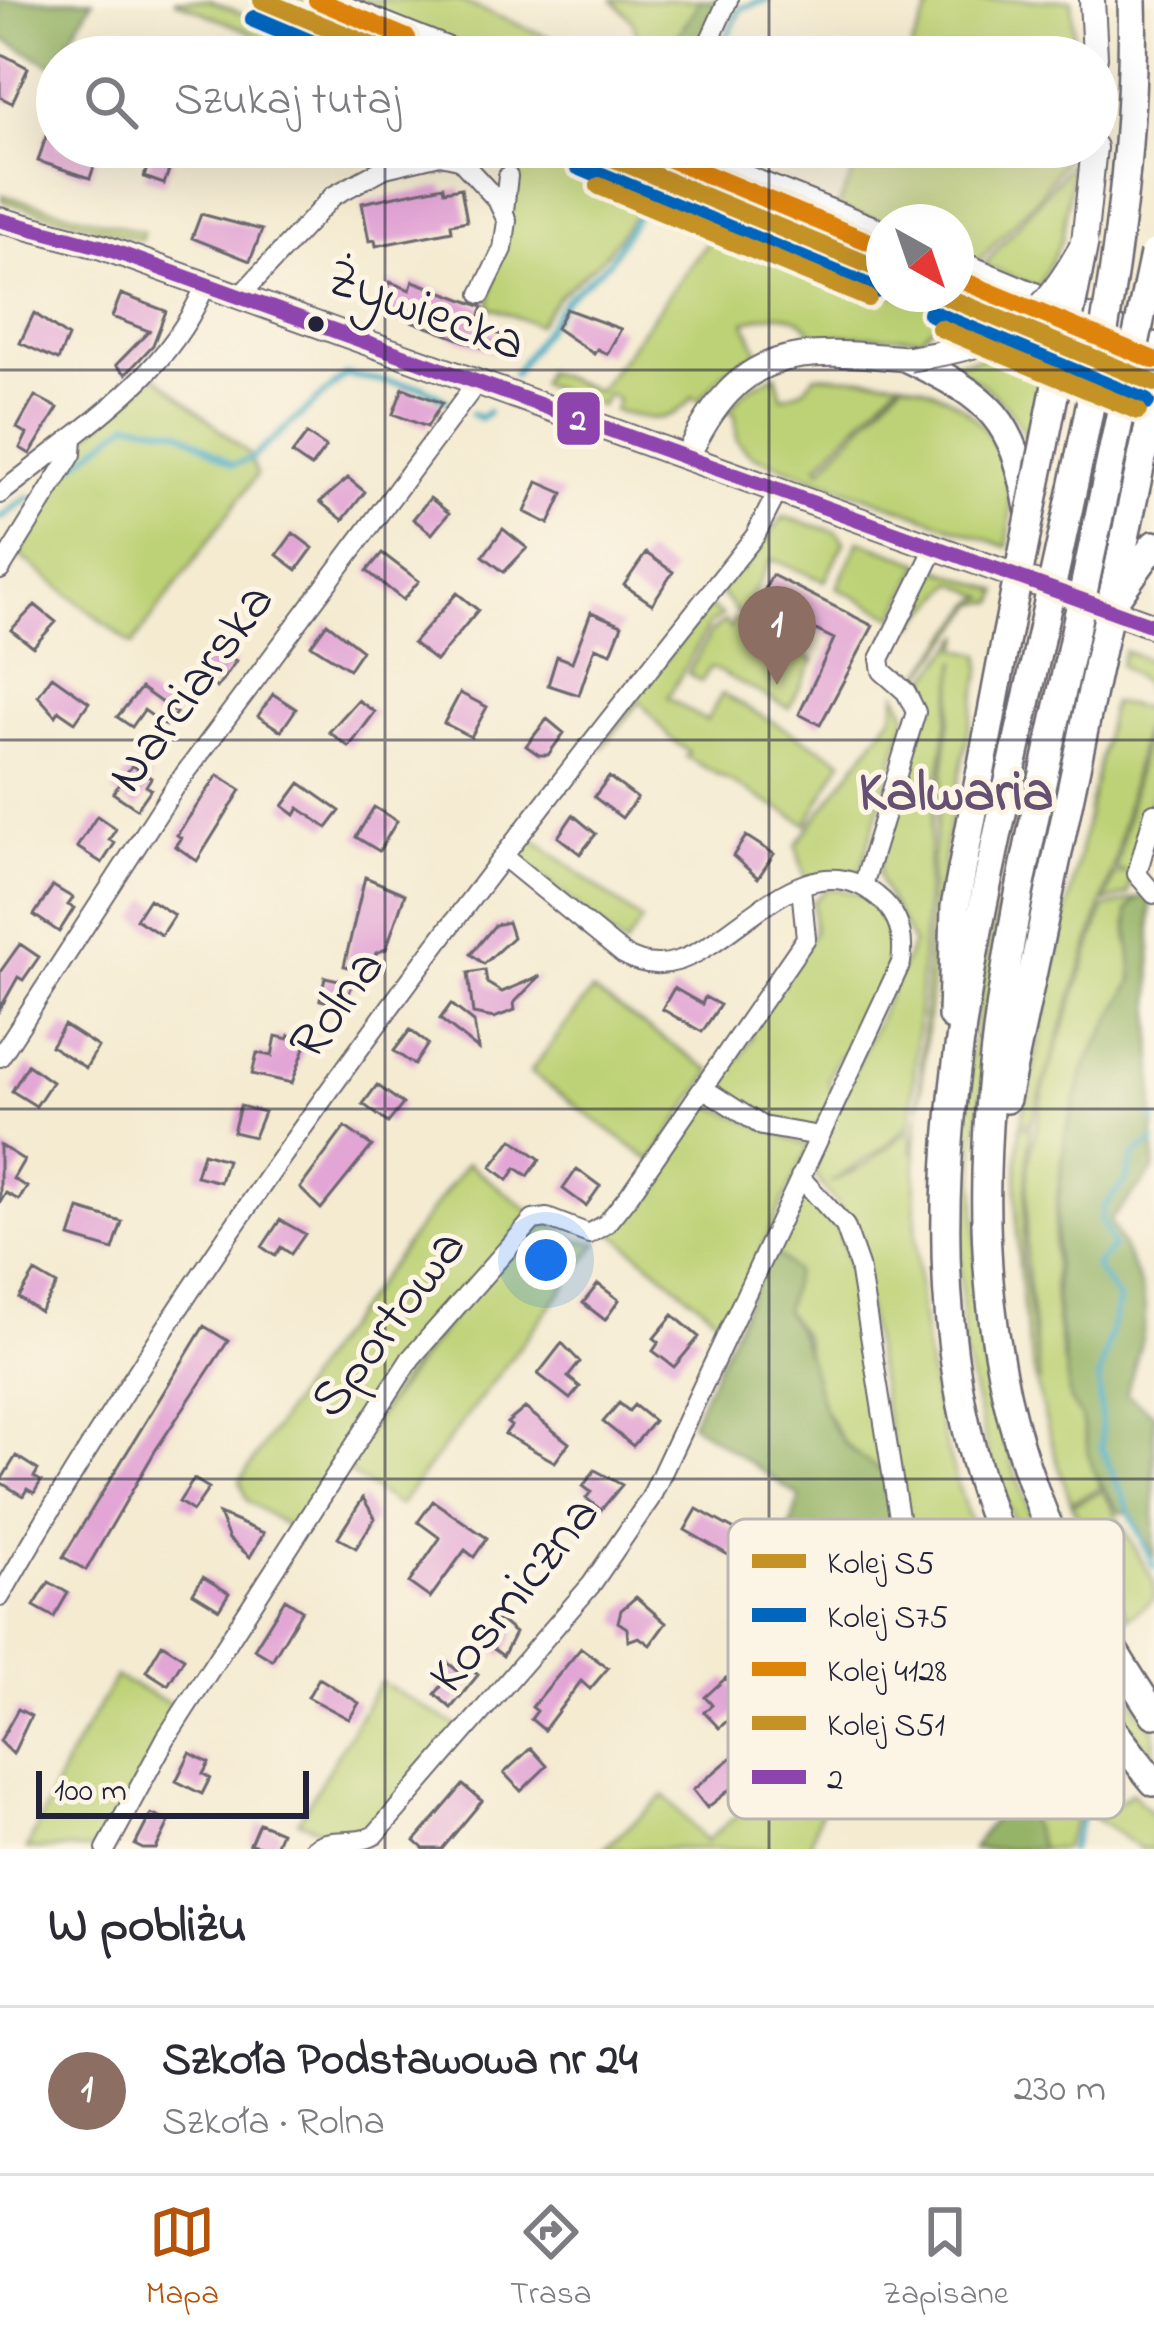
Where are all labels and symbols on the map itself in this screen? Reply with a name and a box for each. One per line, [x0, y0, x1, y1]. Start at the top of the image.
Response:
north arrow [866, 204, 974, 312]
street label: Żywiecka [314, 241, 536, 385]
unlabelled marker [305, 313, 327, 335]
line badge: 2 [555, 390, 602, 447]
text: 2 [569, 398, 587, 446]
street label: Narciarska [90, 568, 296, 810]
pin: 1 [738, 586, 816, 685]
district label: Kalwaria [859, 754, 1053, 837]
street label: Rolna [272, 934, 406, 1078]
street label: Sportowa [293, 1214, 487, 1436]
your location [516, 1230, 576, 1290]
street label: Kosmiczna [412, 1480, 620, 1712]
legend [728, 1519, 1124, 1819]
text: Kolej S5 [827, 1541, 934, 1589]
text: Kolej S75 [827, 1595, 948, 1643]
text: Kolej 4128 [827, 1649, 947, 1697]
text: Kolej S51 [827, 1703, 945, 1751]
text: 2 [827, 1757, 843, 1805]
scale bar [36, 1765, 309, 1818]

